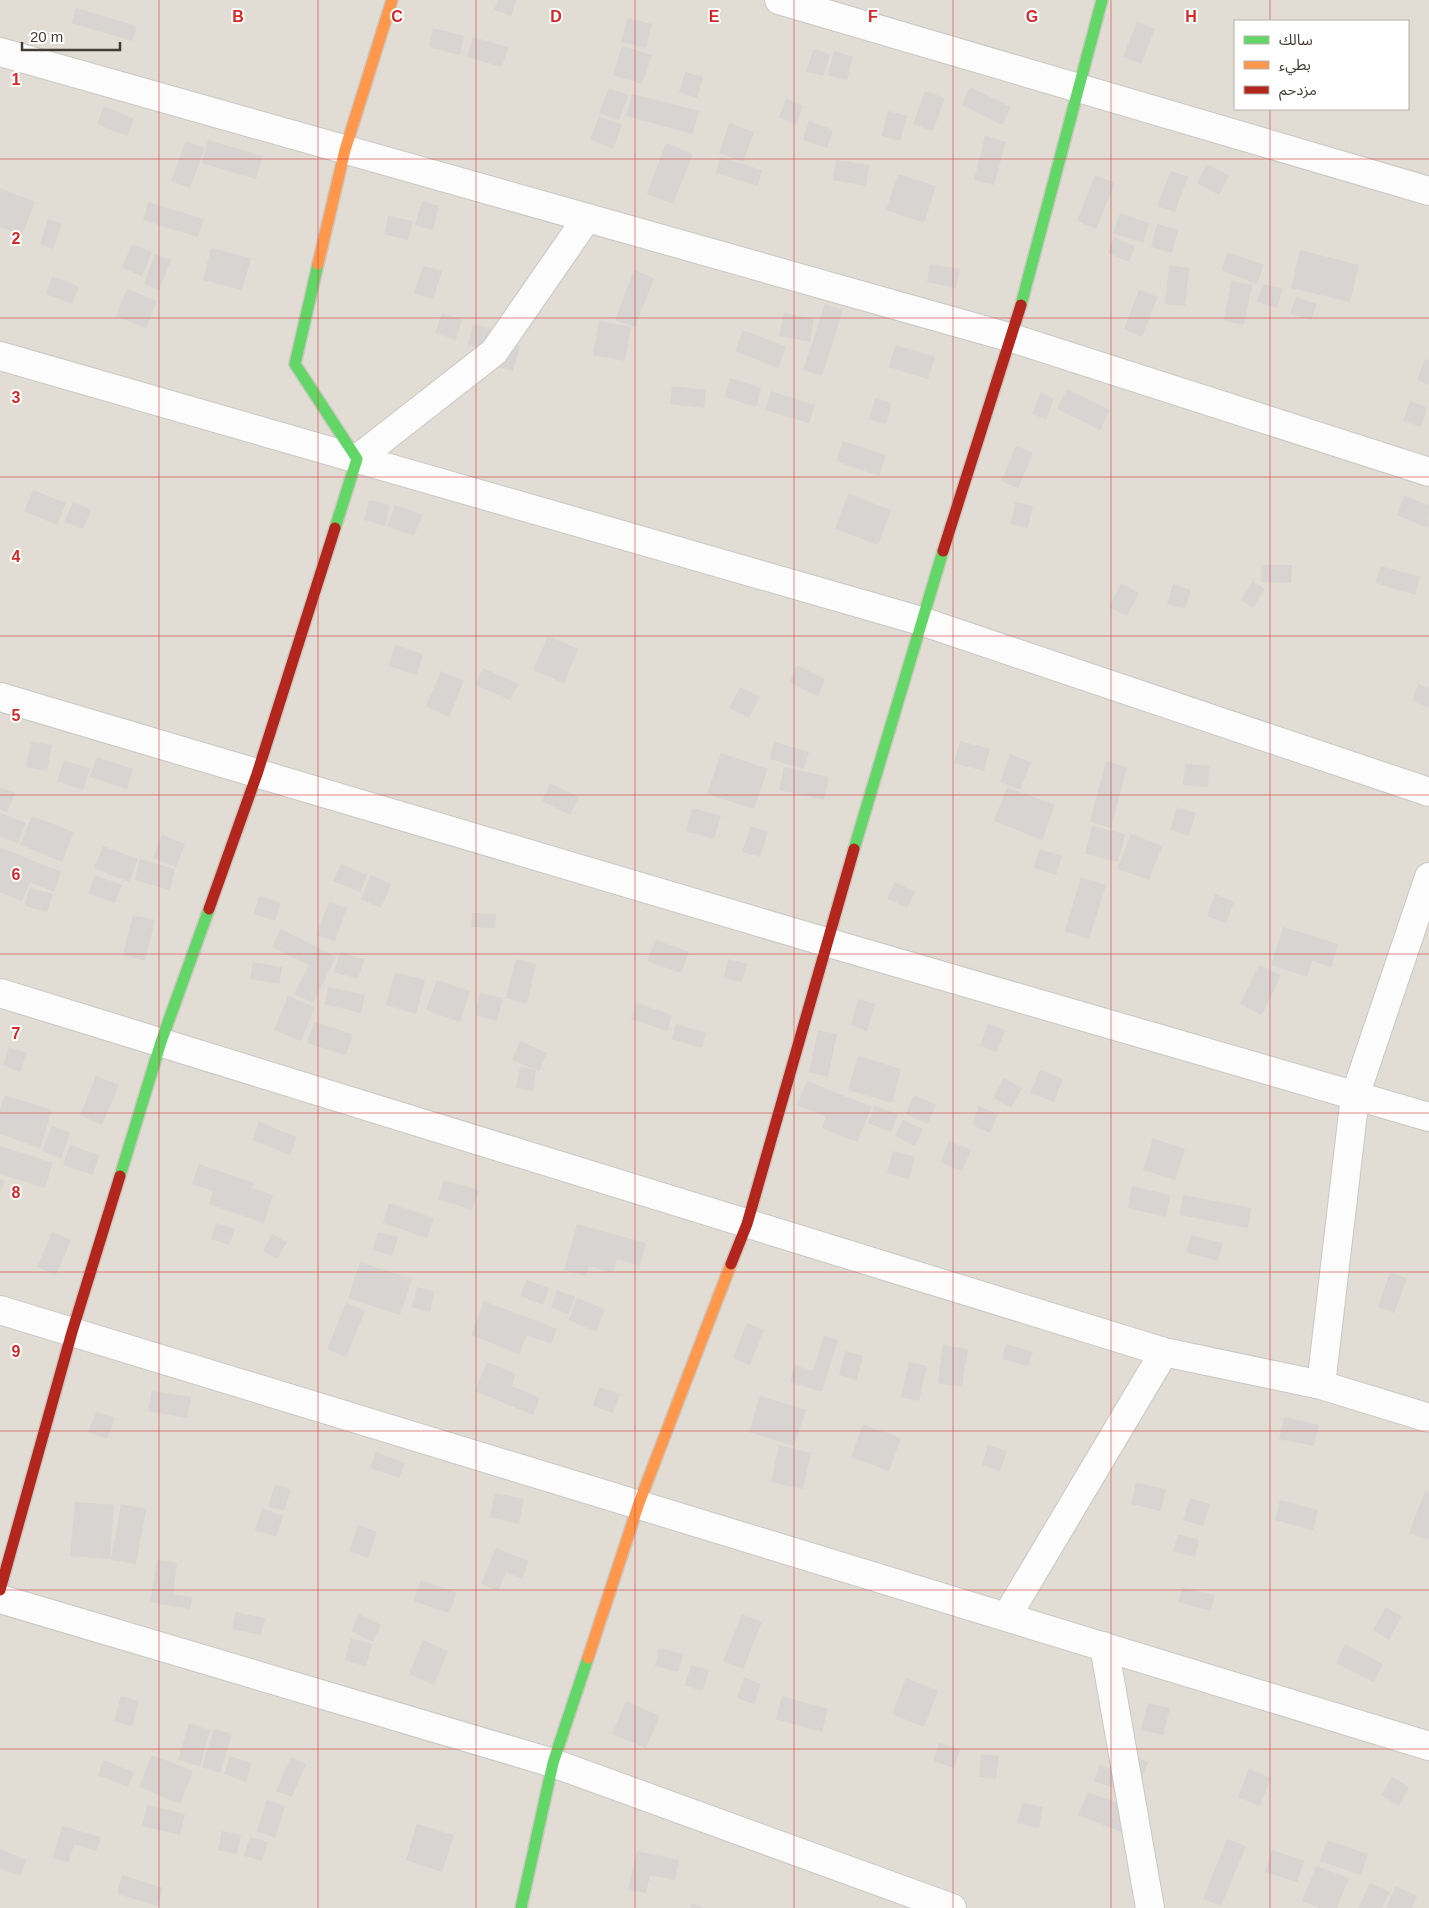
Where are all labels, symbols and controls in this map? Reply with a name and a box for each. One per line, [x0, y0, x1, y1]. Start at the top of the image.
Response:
text: B [232, 8, 244, 25]
text: C [391, 8, 403, 25]
text: D [550, 8, 562, 25]
text: E [709, 8, 720, 25]
text: F [868, 8, 878, 25]
text: G [1026, 8, 1038, 25]
text: H [1185, 8, 1197, 25]
scale bar [22, 20, 120, 52]
legend [1234, 20, 1409, 110]
text: 20 m [30, 28, 63, 45]
text: سالك [1279, 31, 1313, 48]
text: بطيء [1279, 56, 1311, 76]
text: 1 [12, 71, 21, 88]
text: مزدحم [1279, 81, 1317, 101]
text: 2 [12, 230, 21, 247]
text: 3 [12, 389, 21, 406]
text: 4 [12, 548, 21, 565]
text: 5 [12, 707, 21, 724]
text: 6 [12, 866, 21, 883]
text: 7 [12, 1025, 21, 1042]
text: 8 [12, 1184, 21, 1201]
text: 9 [12, 1343, 21, 1360]

